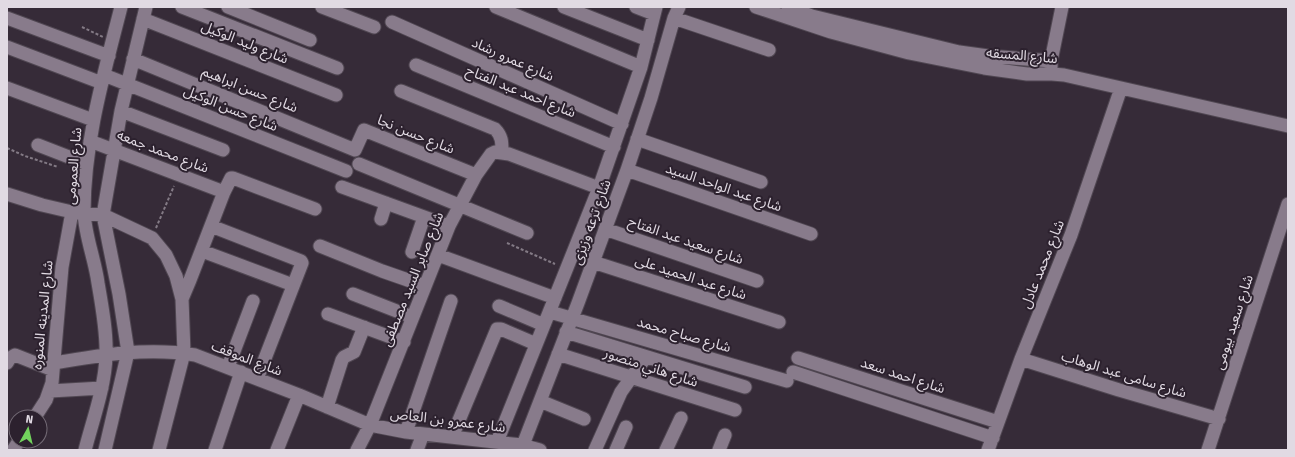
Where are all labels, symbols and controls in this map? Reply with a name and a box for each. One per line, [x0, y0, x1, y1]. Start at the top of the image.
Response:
street label: شارع وليد الوكيل [198, 17, 291, 69]
street label: شارع عمرو رشاد [468, 34, 557, 87]
street label: شارع المسقه [985, 44, 1058, 69]
street label: شارع احمد عبد الفتاح [463, 62, 578, 123]
street label: شارع حسن ابراهيم [199, 63, 300, 118]
street label: شارع حسن الوكيل [181, 82, 280, 137]
street label: شارع حسن نجا [374, 111, 457, 160]
street label: شارع محمد جمعه [114, 126, 211, 179]
street label: شارع العمومى [62, 127, 87, 206]
street label: شارع عبد الواحد السيد [663, 160, 784, 217]
street label: شارع ترعه وزيزى [568, 177, 617, 268]
street label: شارع صابر السيد مصطفى [378, 209, 449, 350]
street label: شارع سعيد عبد الفتاح [625, 213, 746, 270]
street label: شارع محمد عادل [1017, 217, 1070, 312]
street label: شارع عبد الحميد على [632, 251, 749, 305]
street label: شارع المدينه المنوره [28, 260, 59, 371]
street label: شارع سعيد بيومى [1210, 272, 1259, 372]
street label: شارع صباح محمد [634, 313, 733, 358]
street label: شارع الموقف [208, 337, 285, 382]
street label: شارع هاني منصور [600, 344, 700, 393]
street label: شارع سامى عبد الوهاب [1059, 347, 1189, 404]
street label: شارع احمد سعد [858, 354, 947, 399]
street label: شارع عمرو بن العاص [389, 405, 507, 438]
north arrow [8, 409, 48, 449]
text: N [25, 413, 34, 427]

